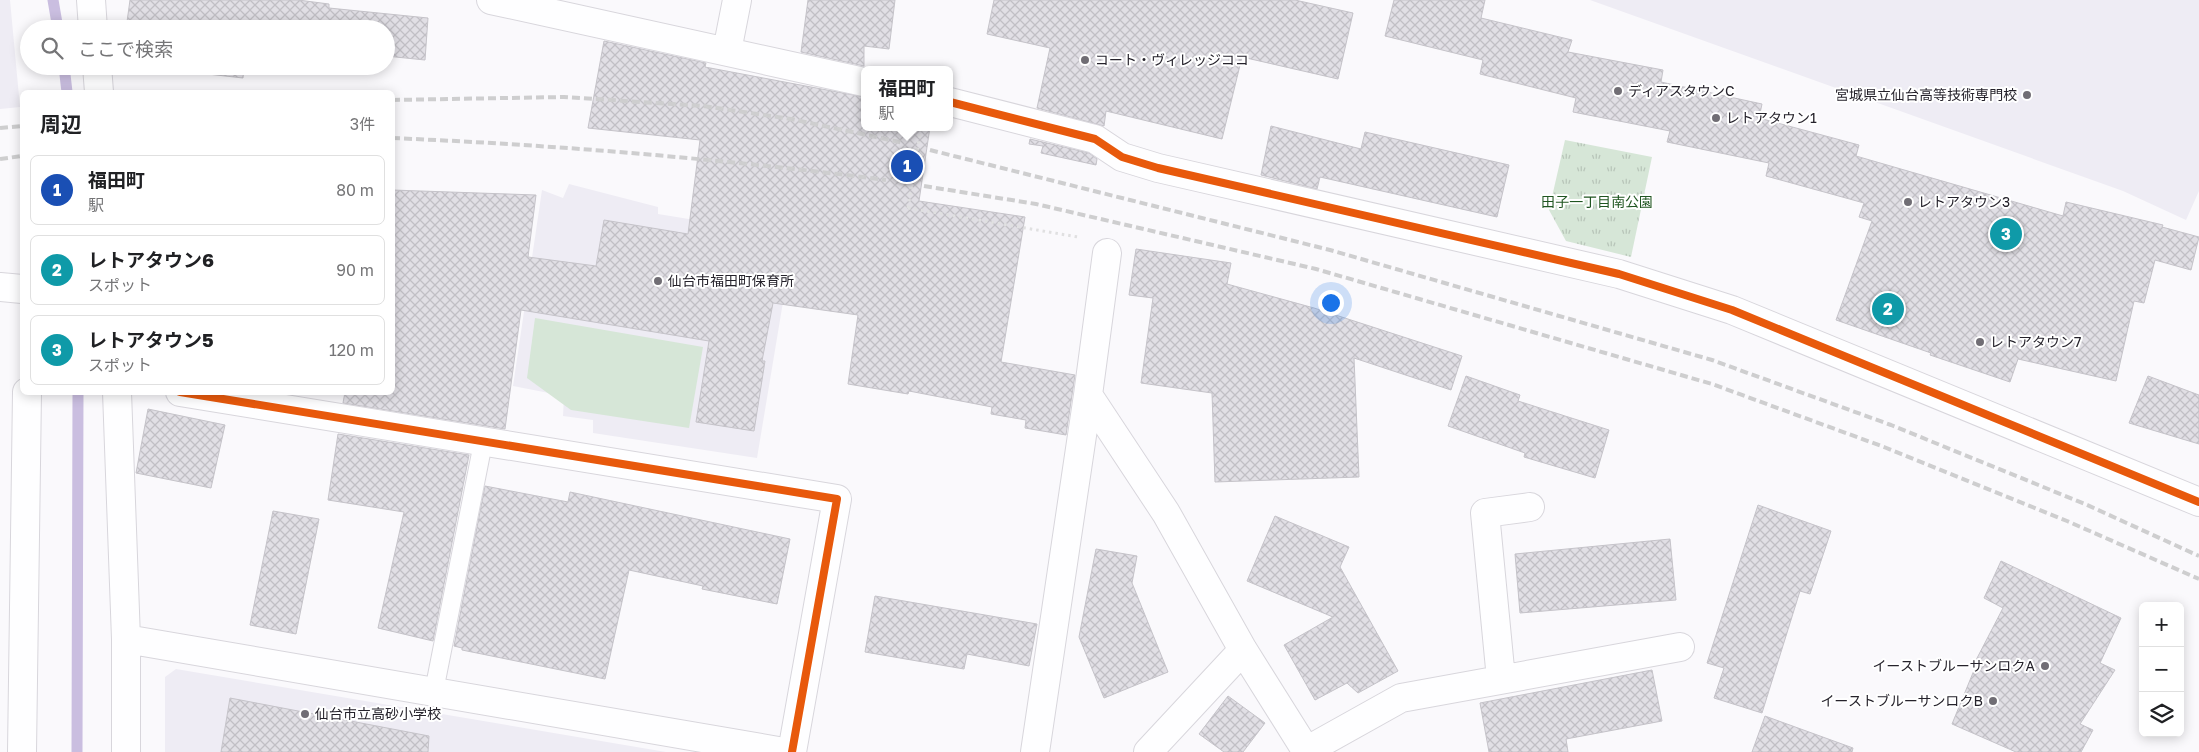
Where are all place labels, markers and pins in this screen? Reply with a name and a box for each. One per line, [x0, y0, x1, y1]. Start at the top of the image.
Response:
place label: コート・ヴィレッジココ [1095, 51, 1249, 68]
marker: コート・ヴィレッジココ [1079, 54, 1091, 66]
place label: ディアスタウンC [1628, 82, 1735, 99]
marker: ディアスタウンC [1612, 85, 1624, 97]
place label: 宮城県立仙台高等技術専門校 [1835, 86, 2017, 103]
marker: 宮城県立仙台高等技術専門校 [2021, 89, 2033, 101]
place label: レトアタウン1 [1726, 109, 1817, 126]
marker: レトアタウン1 [1710, 112, 1722, 124]
pin: 1 [891, 147, 923, 185]
place label: レトアタウン3 [1918, 193, 2010, 210]
marker: レトアタウン3 [1902, 196, 1914, 208]
pin: 3 [1990, 215, 2022, 253]
place label: 仙台市福田町保育所 [668, 272, 794, 289]
marker: 仙台市福田町保育所 [652, 275, 664, 287]
pin: 2 [1872, 290, 1904, 328]
place label: レトアタウン7 [1990, 333, 2081, 350]
marker: レトアタウン7 [1974, 336, 1986, 348]
place label: イーストブルーサンロクA [1873, 657, 2036, 674]
marker: イーストブルーサンロクA [2039, 660, 2051, 672]
place label: イーストブルーサンロクB [1821, 692, 1983, 709]
marker: イーストブルーサンロクB [1987, 695, 1999, 707]
place label: 仙台市立高砂小学校 [315, 705, 441, 722]
marker: 仙台市立高砂小学校 [299, 708, 311, 720]

